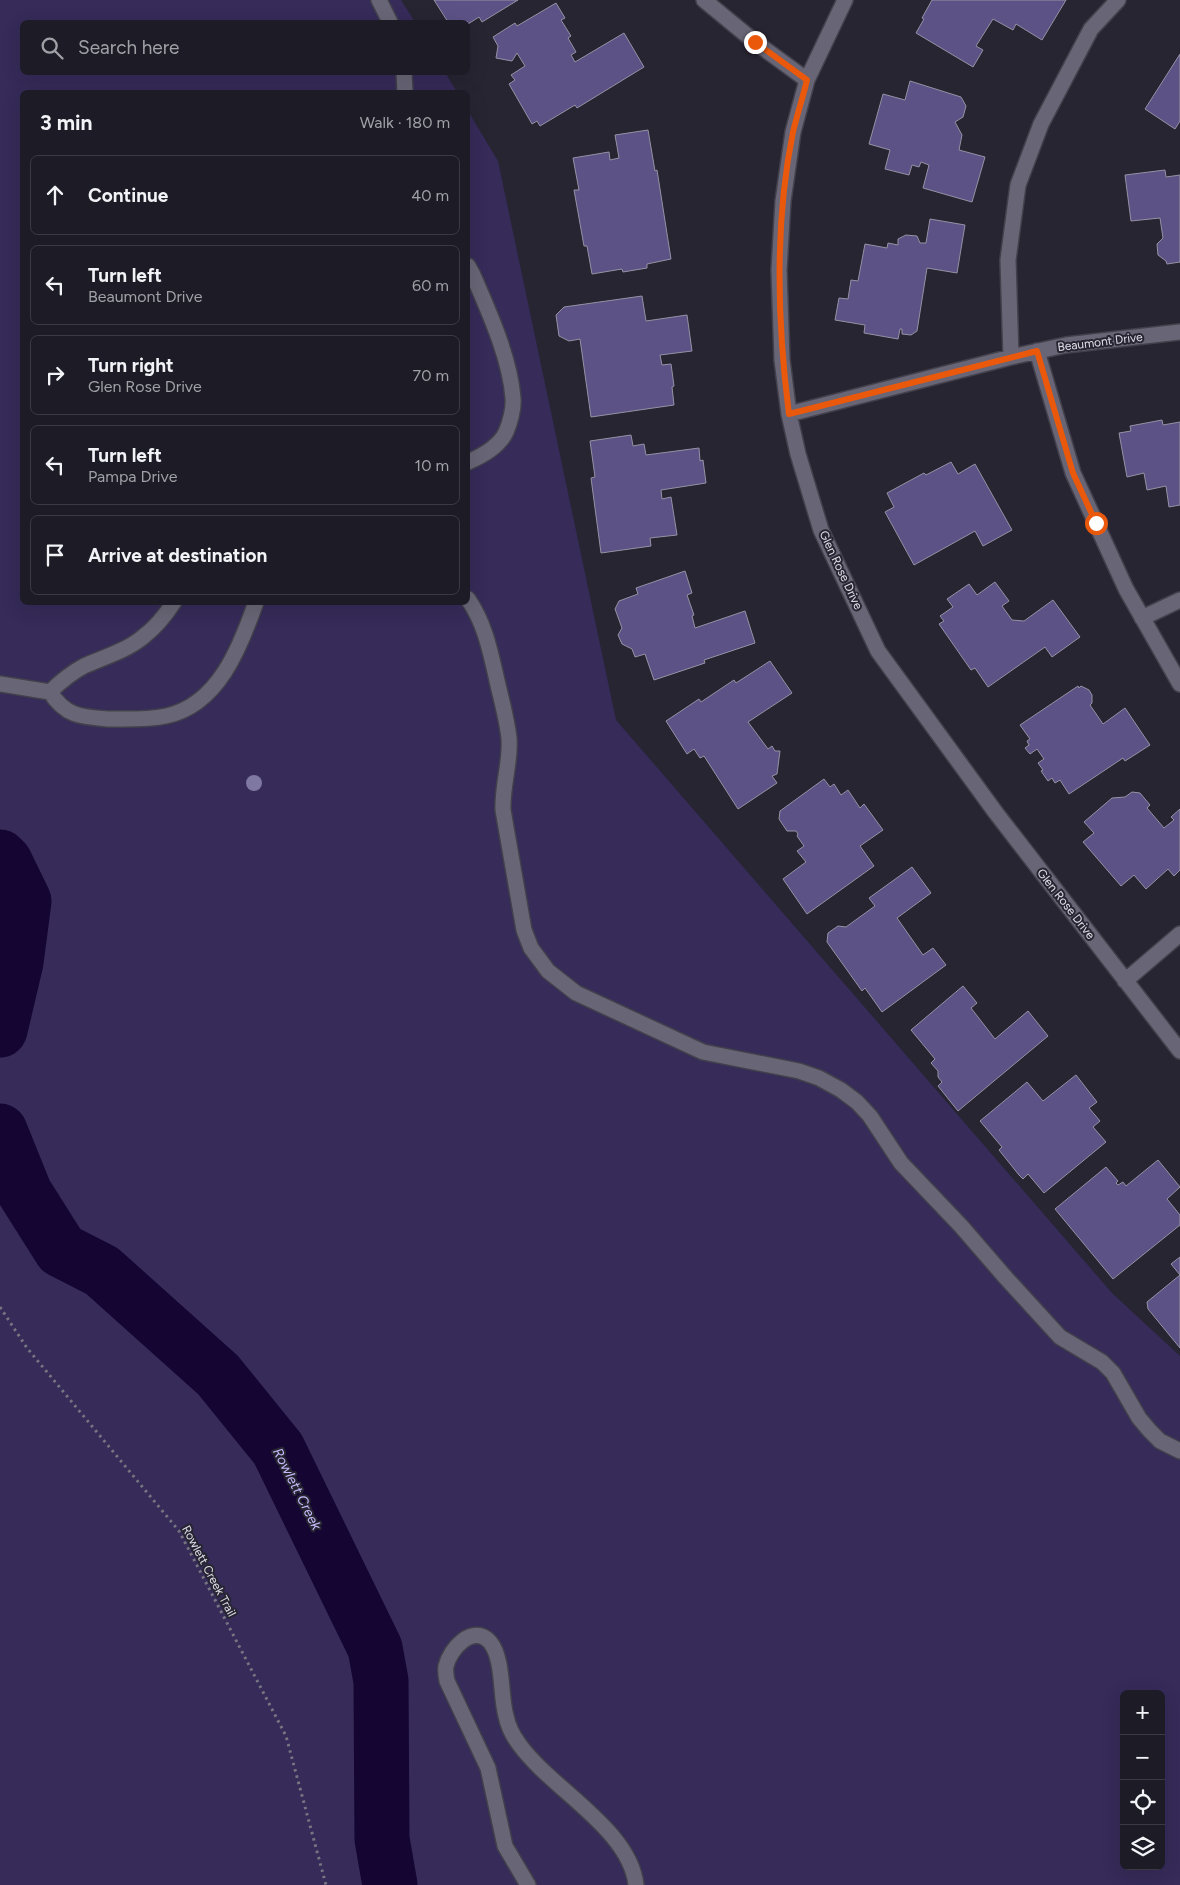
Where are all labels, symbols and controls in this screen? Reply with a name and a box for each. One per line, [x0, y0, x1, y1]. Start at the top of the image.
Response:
search box [20, 20, 470, 75]
route end [744, 31, 767, 54]
icon: search [38, 34, 66, 62]
text: Search here [78, 36, 180, 59]
text: 3 min [40, 110, 92, 135]
text: Walk · 180 m [360, 113, 450, 132]
icon: ahead [41, 181, 69, 209]
text: Continue [88, 184, 168, 207]
text: 40 m [411, 186, 449, 205]
text: Turn left [88, 264, 162, 287]
icon: left [41, 271, 69, 299]
text: 60 m [412, 276, 449, 295]
text: Beaumont Drive [88, 287, 202, 306]
street label: Beaumont Drive [1057, 330, 1144, 354]
text: Turn right [88, 354, 174, 377]
icon: right [41, 361, 69, 389]
text: 70 m [413, 366, 449, 385]
text: Glen Rose Drive [88, 377, 202, 396]
text: Turn left [88, 444, 162, 467]
icon: left [41, 451, 69, 479]
text: 10 m [415, 456, 449, 475]
text: Pampa Drive [88, 467, 177, 486]
route start [1085, 512, 1108, 535]
street label: Glen Rose Drive [817, 528, 866, 612]
icon: arrive [41, 541, 69, 569]
text: Arrive at destination [88, 544, 267, 567]
street label: Glen Rose Drive [1034, 866, 1098, 942]
water label: Rowlett Creek [269, 1445, 325, 1534]
street label: Rowlett Creek Trail [179, 1523, 239, 1619]
map controls [1120, 1690, 1165, 1870]
button: + [1120, 1690, 1165, 1735]
button: − [1120, 1735, 1165, 1780]
button: locate [1120, 1780, 1165, 1825]
button: layers [1120, 1825, 1165, 1870]

